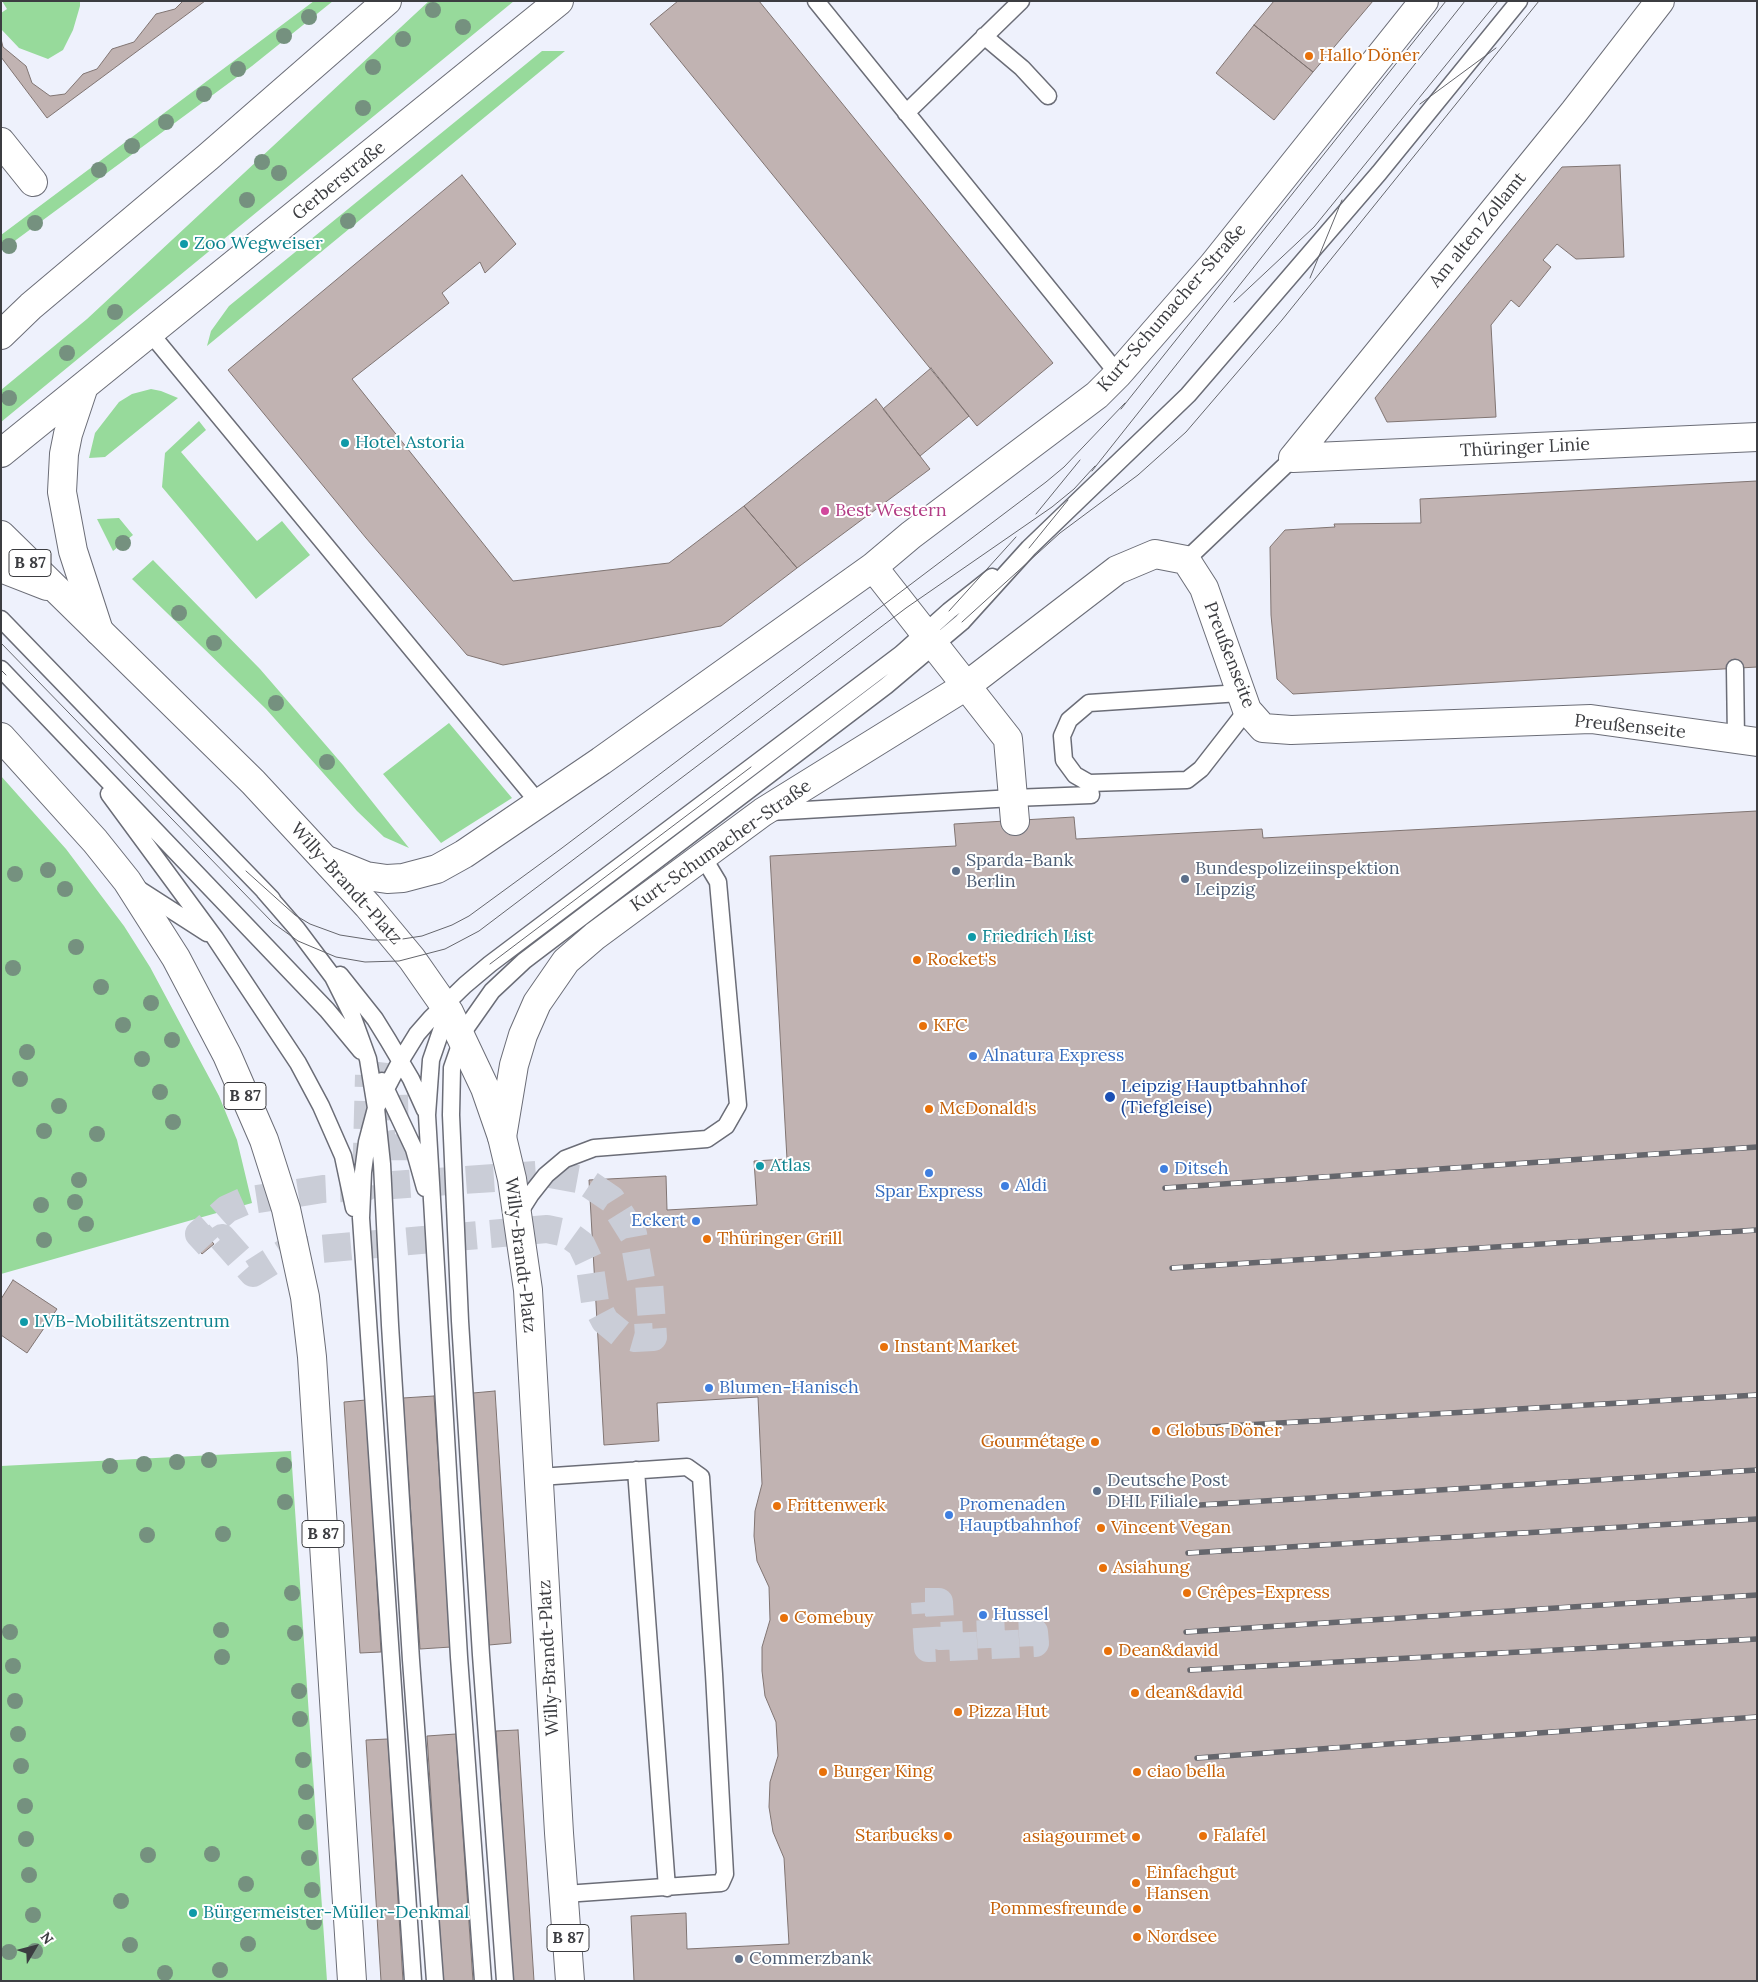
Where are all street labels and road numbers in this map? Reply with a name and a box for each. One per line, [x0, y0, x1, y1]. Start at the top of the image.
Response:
street label: Gerberstraße [288, 137, 390, 225]
street label: Am alten Zollamt [1425, 168, 1531, 292]
street label: Kurt-Schumacher-Straße [1093, 220, 1251, 396]
street label: Thüringer Linie [1459, 434, 1591, 462]
road number: B 87 [9, 550, 51, 576]
street label: Preußenseite [1199, 599, 1259, 711]
street label: Preußenseite [1573, 710, 1687, 744]
street label: Kurt-Schumacher-Straße [627, 775, 815, 917]
street label: Willy-Brandt-Platz [286, 819, 406, 949]
road number: B 87 [224, 1082, 266, 1110]
street label: Willy-Brandt-Platz [500, 1176, 540, 1334]
road number: B 87 [302, 1520, 344, 1548]
street label: Willy-Brandt-Platz [534, 1579, 564, 1737]
road number: B 87 [547, 1925, 589, 1952]

